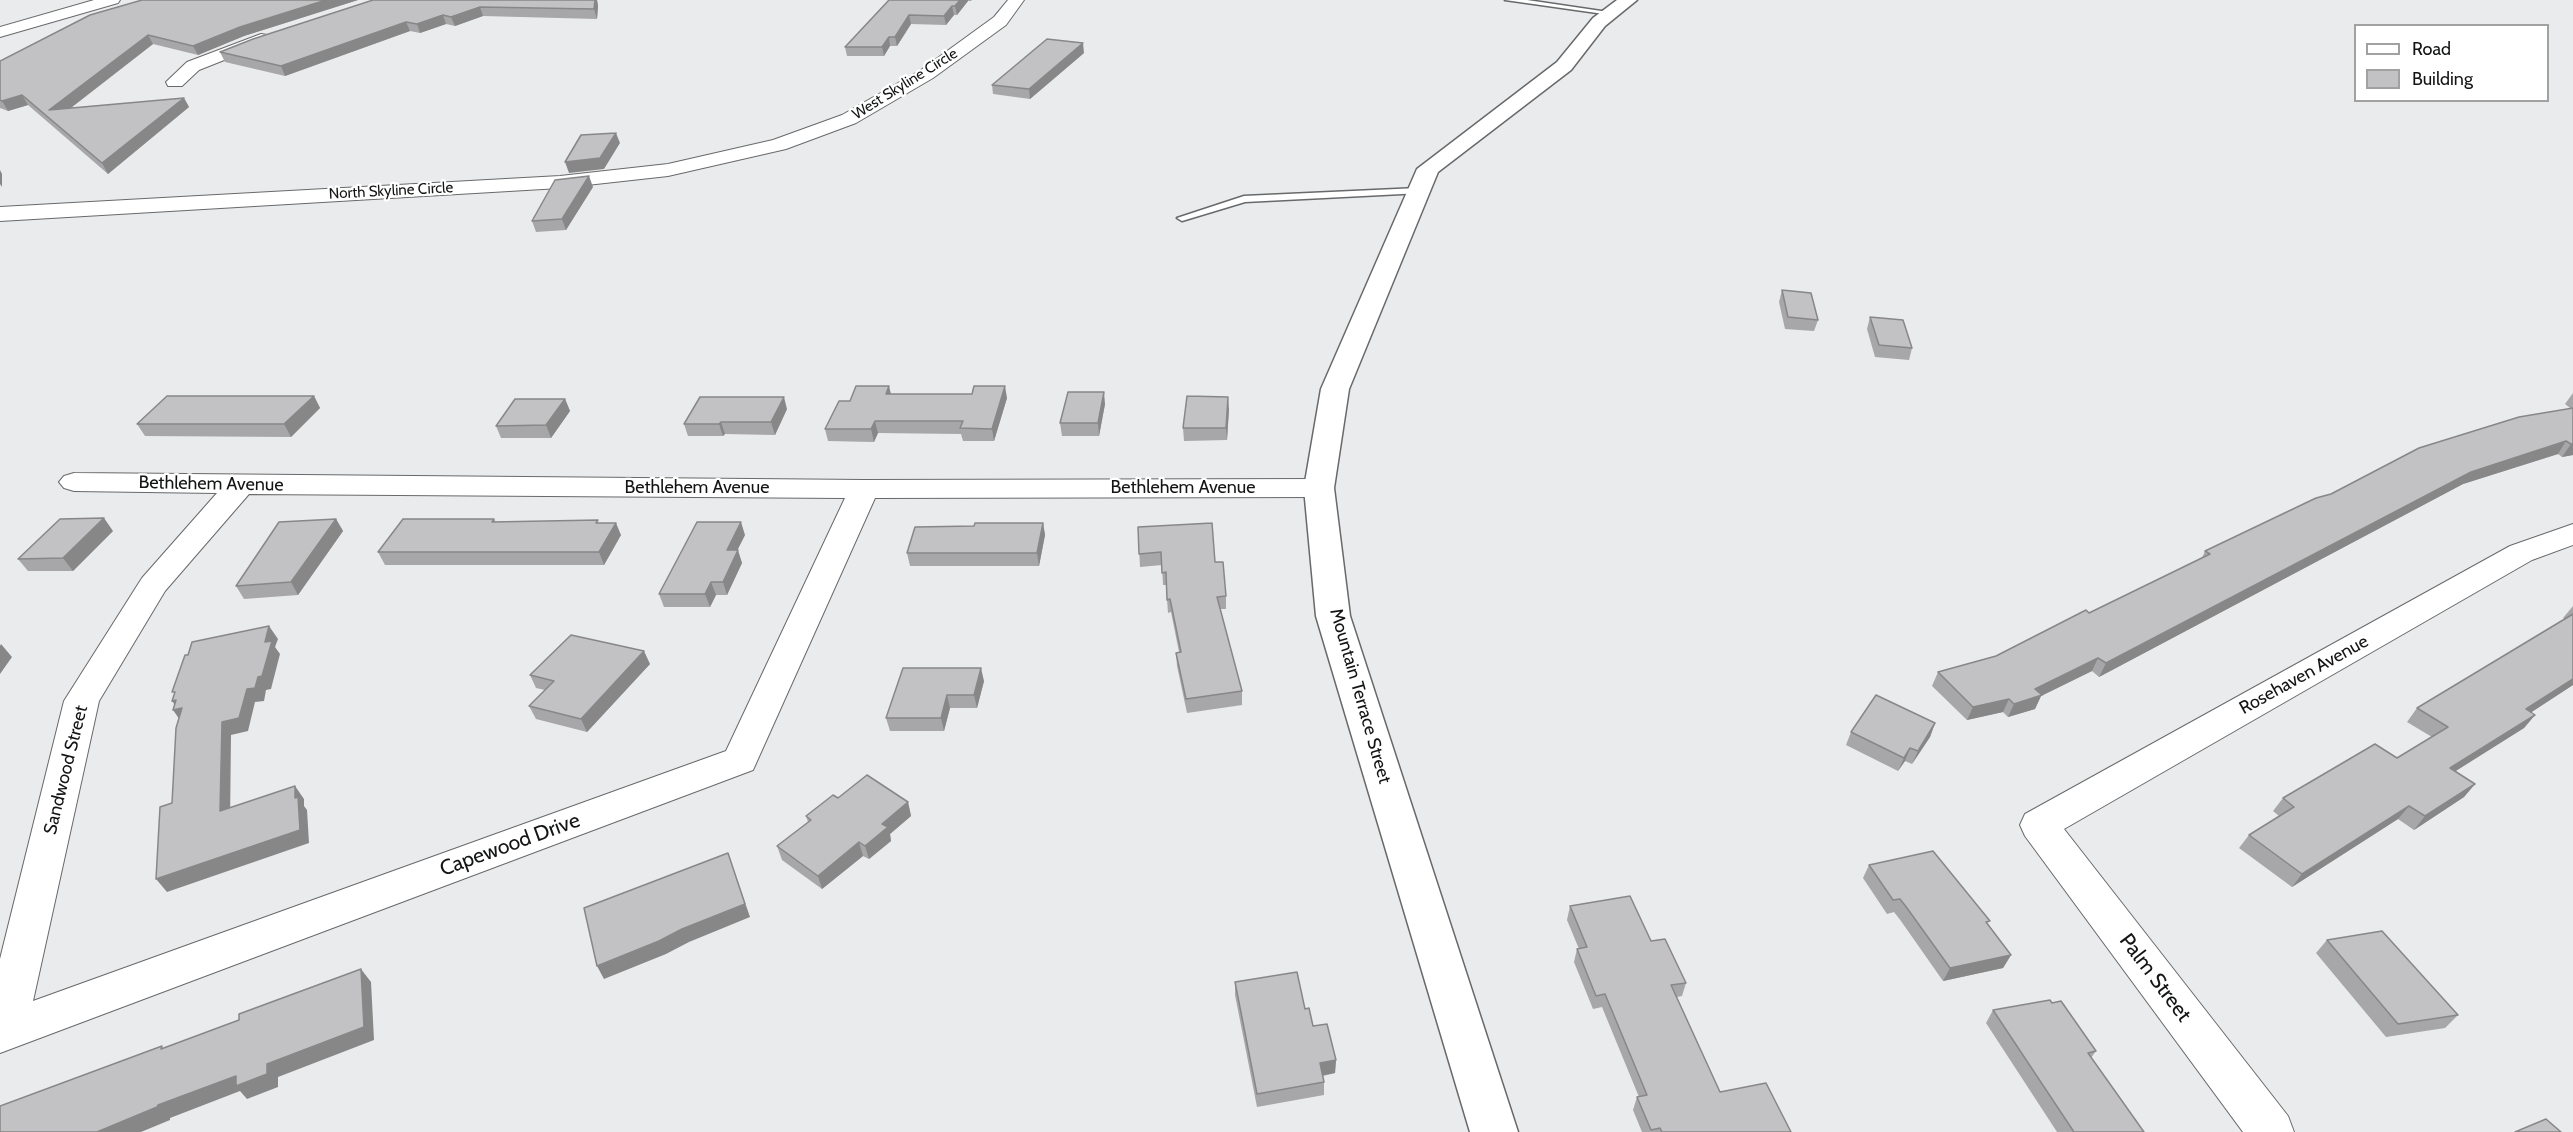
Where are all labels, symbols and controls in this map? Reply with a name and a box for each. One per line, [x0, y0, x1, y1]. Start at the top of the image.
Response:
legend [2354, 24, 2549, 102]
text: Road [2412, 38, 2451, 60]
street label: West Skyline Circle [849, 44, 961, 124]
text: Building [2412, 68, 2473, 90]
street label: North Skyline Circle [328, 179, 454, 203]
street label: Bethlehem Avenue [138, 472, 284, 496]
street label: Bethlehem Avenue [624, 477, 770, 499]
street label: Bethlehem Avenue [1110, 477, 1256, 499]
street label: Mountain Terrace Street [1325, 606, 1395, 786]
street label: Rosehaven Avenue [2236, 631, 2372, 719]
street label: Sandwood Street [40, 703, 92, 837]
street label: Capewood Drive [437, 808, 583, 882]
street label: Palm Street [2114, 929, 2196, 1027]

